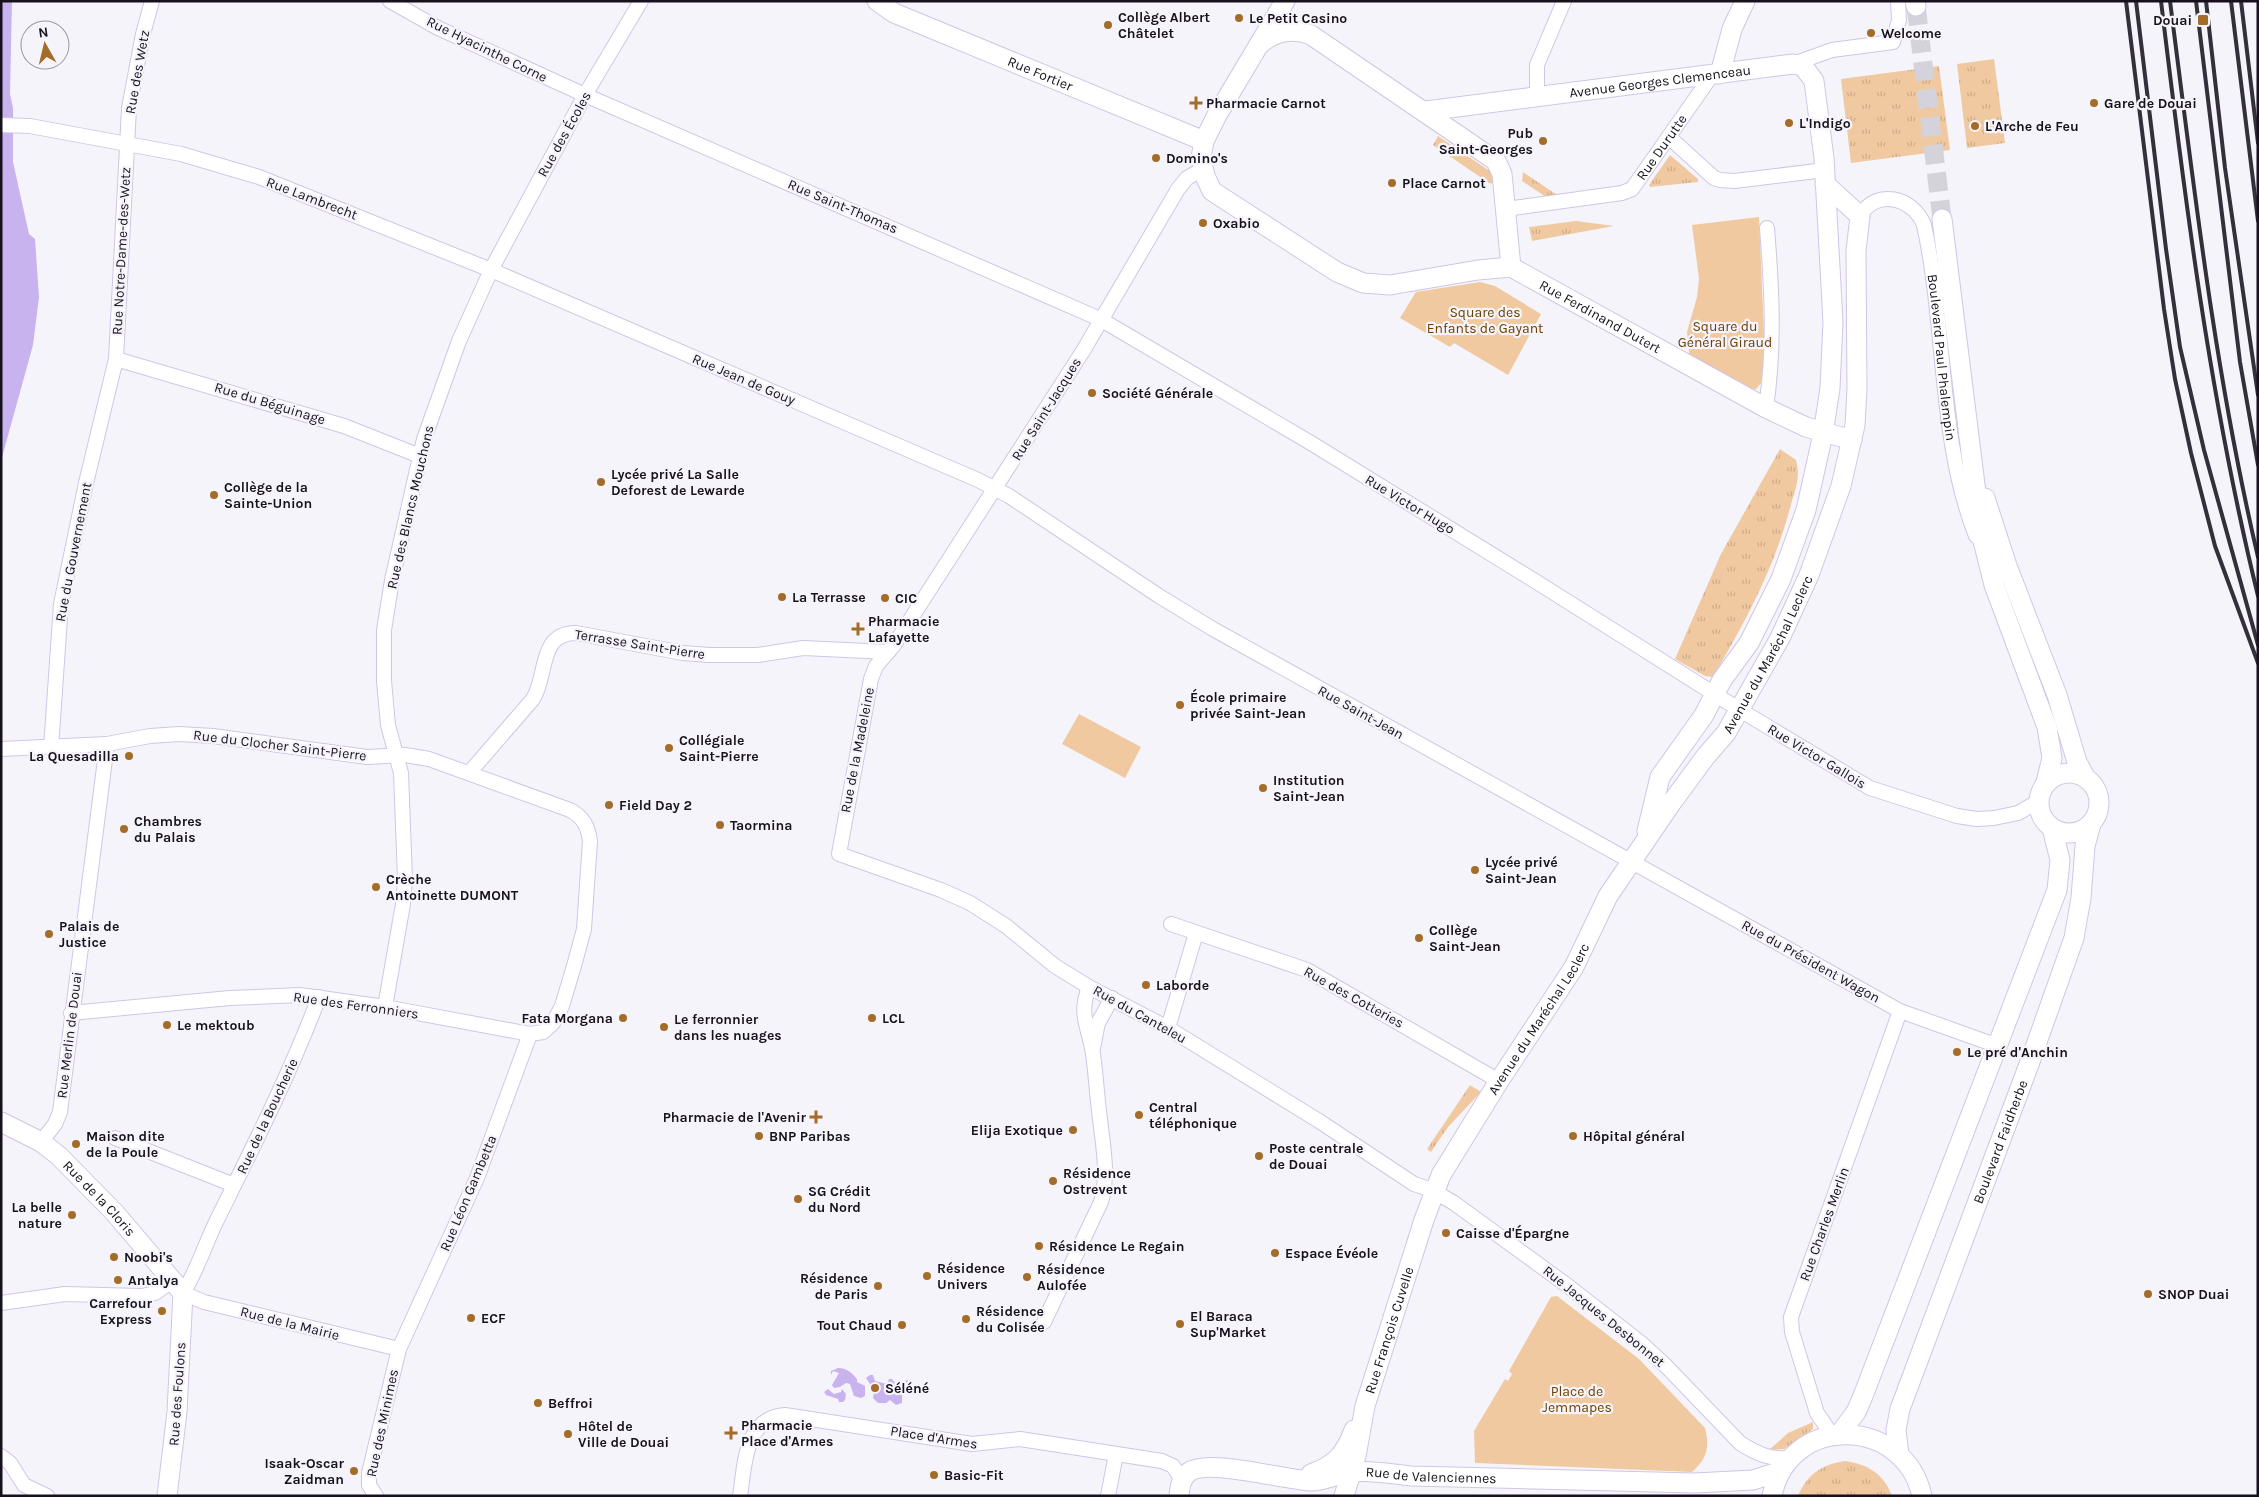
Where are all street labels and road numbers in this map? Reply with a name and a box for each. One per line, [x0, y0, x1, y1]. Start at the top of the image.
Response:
street label: Rue Hyacinthe Corne [424, 13, 550, 86]
street label: Rue des Wetz [122, 29, 153, 115]
street label: Rue Fortier [1005, 53, 1076, 95]
street label: Avenue Georges Clemenceau [1568, 61, 1752, 102]
street label: Rue des Écoles [533, 88, 595, 180]
street label: Rue Durutte [1633, 111, 1691, 184]
street label: Rue Notre-Dame-des-Wetz [109, 167, 134, 335]
street label: Rue Lambrecht [264, 173, 360, 224]
street label: Rue Saint-Thomas [785, 176, 900, 237]
street label: Boulevard Paul Phalempin [1924, 273, 1959, 442]
street label: Rue Ferdinand Dutert [1536, 276, 1664, 357]
street label: Rue Jean de Gouy [690, 350, 798, 409]
street label: Rue Saint-Jacques [1008, 355, 1085, 464]
street label: Rue du Béguinage [212, 378, 327, 428]
street label: Rue des Blancs Mouchons [383, 424, 438, 591]
street label: Rue Victor Hugo [1362, 471, 1458, 538]
street label: Rue du Gouvernement [52, 481, 95, 623]
street label: Avenue du Maréchal Leclerc [1720, 573, 1817, 737]
street label: Terrasse Saint-Pierre [574, 626, 706, 663]
street label: Rue Saint-Jean [1315, 682, 1407, 743]
street label: Rue de la Madeleine [837, 686, 878, 814]
street label: Rue Victor Gallois [1764, 720, 1869, 793]
street label: Rue du Clocher Saint-Pierre [192, 726, 368, 765]
street label: Rue du Président Wagon [1739, 916, 1883, 1007]
street label: Avenue du Maréchal Leclerc [1485, 941, 1593, 1098]
street label: Rue des Cotteries [1301, 963, 1407, 1032]
street label: Rue Merlin de Douai [53, 971, 86, 1099]
street label: Rue du Canteleu [1090, 982, 1190, 1047]
street label: Rue des Ferronniers [292, 988, 420, 1023]
street label: Rue de la Boucherie [233, 1056, 302, 1177]
street label: Boulevard Faidherbe [1970, 1078, 2031, 1206]
street label: Rue Léon Gambetta [436, 1133, 501, 1254]
street label: Rue de la Cloris [59, 1157, 139, 1240]
street label: Rue Charles Merlin [1796, 1165, 1853, 1283]
street label: Rue Jacques Desbonnet [1539, 1262, 1668, 1371]
street label: Rue François Cuvelle [1361, 1265, 1418, 1396]
street label: Rue de la Mairie [239, 1303, 341, 1344]
street label: Rue des Foulons [165, 1341, 190, 1447]
street label: Rue des Minimes [363, 1368, 402, 1479]
street label: Place d'Armes [889, 1422, 979, 1453]
street label: Rue de Valenciennes [1365, 1463, 1497, 1487]

